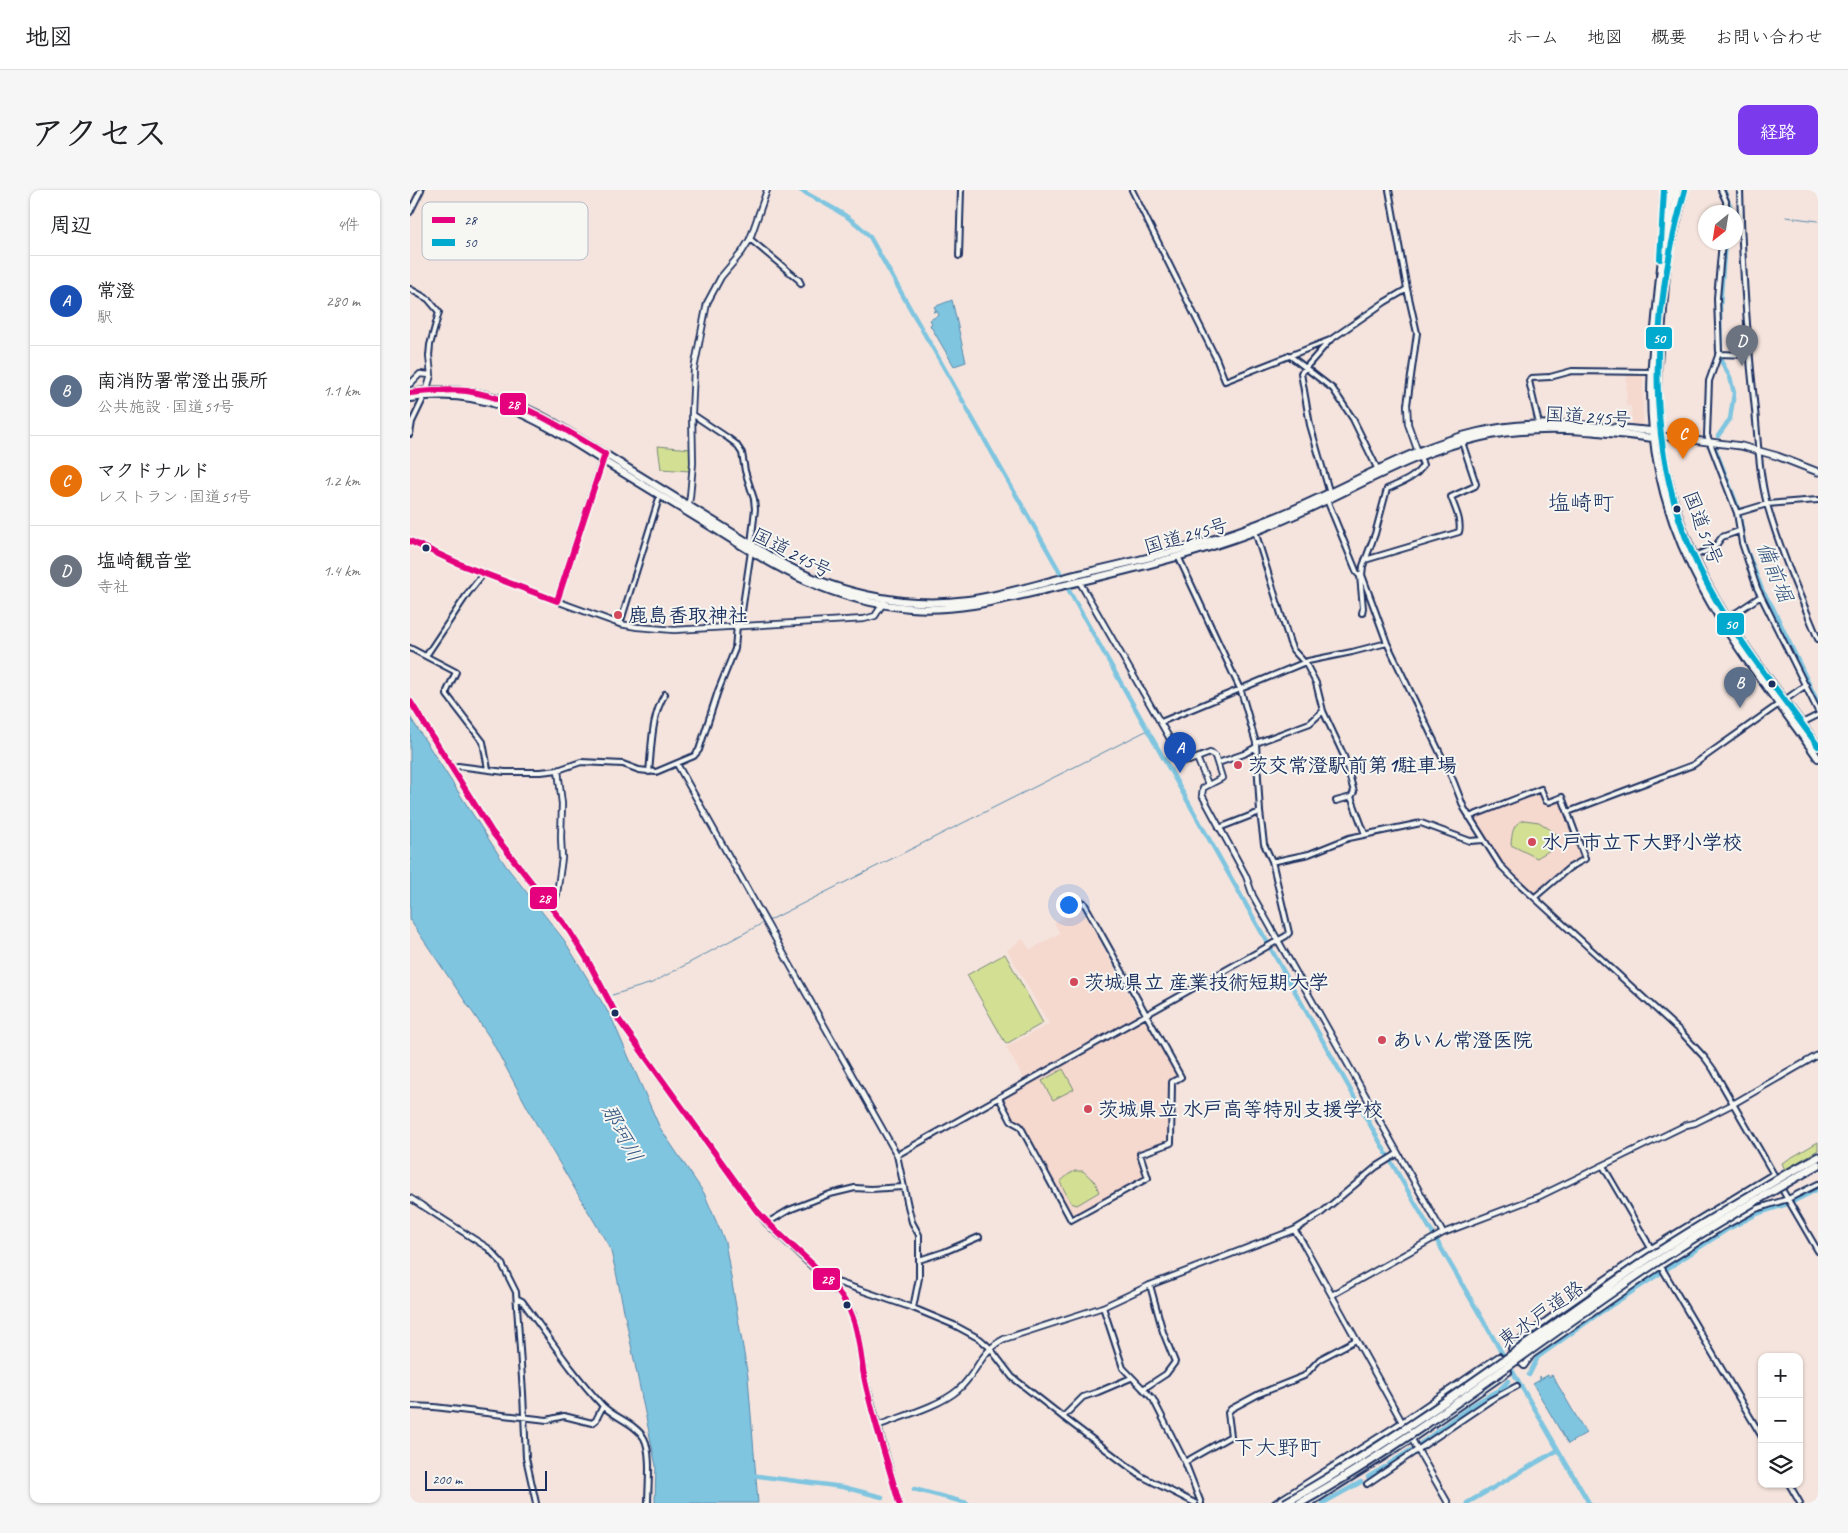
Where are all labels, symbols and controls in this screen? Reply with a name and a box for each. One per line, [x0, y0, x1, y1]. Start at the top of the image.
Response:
text: 地図 [25, 22, 73, 52]
text: ホーム [1506, 26, 1559, 48]
text: 地図 [1587, 26, 1623, 48]
text: 概要 [1651, 26, 1687, 48]
text: お問い合わせ [1715, 26, 1823, 48]
button: 経路 [1738, 105, 1818, 155]
text: アクセス [30, 111, 168, 156]
legend [422, 202, 588, 260]
north arrow [1698, 205, 1743, 250]
text: 周辺 [50, 212, 92, 238]
text: 28 [464, 212, 478, 229]
text: 4件 [337, 215, 360, 235]
text: 50 [464, 234, 478, 251]
text: 常澄 [97, 279, 135, 303]
text: A [62, 291, 70, 311]
text: 280 m [326, 291, 360, 311]
text: 駅 [97, 307, 113, 327]
pin: D [1726, 325, 1758, 366]
line badge: 50 [1645, 326, 1673, 350]
text: 50 [1653, 330, 1667, 347]
text: 南消防署常澄出張所 [97, 369, 268, 393]
text: B [62, 381, 70, 401]
text: 1.1 km [323, 381, 360, 401]
line badge: 28 [499, 392, 527, 416]
text: 28 [507, 396, 521, 413]
text: 公共施設 · 国道51号 [97, 397, 234, 417]
street label: 国道245号 [1544, 401, 1632, 433]
pin: C [1667, 418, 1699, 459]
text: マクドナルド [97, 459, 210, 483]
text: C [62, 471, 70, 491]
text: 1.2 km [323, 471, 360, 491]
text: レストラン · 国道51号 [97, 487, 251, 507]
street label: 国道51号 [1677, 487, 1729, 569]
district label: 塩崎町 [1548, 489, 1614, 517]
unlabelled marker [1672, 504, 1682, 514]
street label: 国道245号 [1141, 512, 1231, 560]
street label: 国道245号 [748, 522, 836, 584]
water label: 備前堀 [1751, 538, 1800, 608]
unlabelled marker [421, 543, 431, 553]
text: 塩崎観音堂 [97, 549, 192, 573]
text: D [61, 561, 71, 581]
text: 1.4 km [323, 561, 360, 581]
text: 寺社 [97, 577, 129, 597]
place label: 鹿島香取神社 [628, 603, 748, 628]
marker: 鹿島香取神社 [612, 609, 624, 621]
line badge: 50 [1716, 612, 1745, 636]
text: 50 [1725, 616, 1739, 633]
pin: B [1724, 667, 1756, 708]
unlabelled marker [1767, 679, 1777, 689]
pin: A [1164, 732, 1196, 773]
place label: 茨交常澄駅前第1駐車場 [1248, 753, 1457, 778]
marker: 茨交常澄駅前第1駐車場 [1232, 759, 1244, 771]
place label: 水戸市立下大野小学校 [1542, 830, 1742, 855]
marker: 水戸市立下大野小学校 [1526, 836, 1538, 848]
line badge: 28 [529, 886, 558, 910]
text: 28 [538, 890, 552, 907]
your location [1056, 892, 1082, 918]
place label: 茨城県立 産業技術短期大学 [1084, 970, 1329, 995]
marker: 茨城県立 産業技術短期大学 [1068, 976, 1080, 988]
unlabelled marker [610, 1008, 620, 1018]
place label: あいん常澄医院 [1392, 1028, 1532, 1053]
marker: あいん常澄医院 [1376, 1034, 1388, 1046]
place label: 茨城県立 水戸高等特別支援学校 [1098, 1097, 1383, 1122]
water label: 那珂川 [595, 1099, 649, 1167]
marker: 茨城県立 水戸高等特別支援学校 [1082, 1103, 1094, 1115]
line badge: 28 [812, 1267, 841, 1291]
text: 28 [821, 1271, 835, 1288]
street label: 東水戸道路 [1493, 1275, 1589, 1353]
unlabelled marker [842, 1300, 852, 1310]
map controls [1758, 1353, 1803, 1488]
button: + [1758, 1353, 1803, 1398]
button: − [1758, 1398, 1803, 1443]
district label: 下大野町 [1233, 1434, 1321, 1462]
button: layers [1758, 1443, 1803, 1488]
scale bar [425, 1468, 548, 1491]
text: 200 m [432, 1471, 462, 1488]

